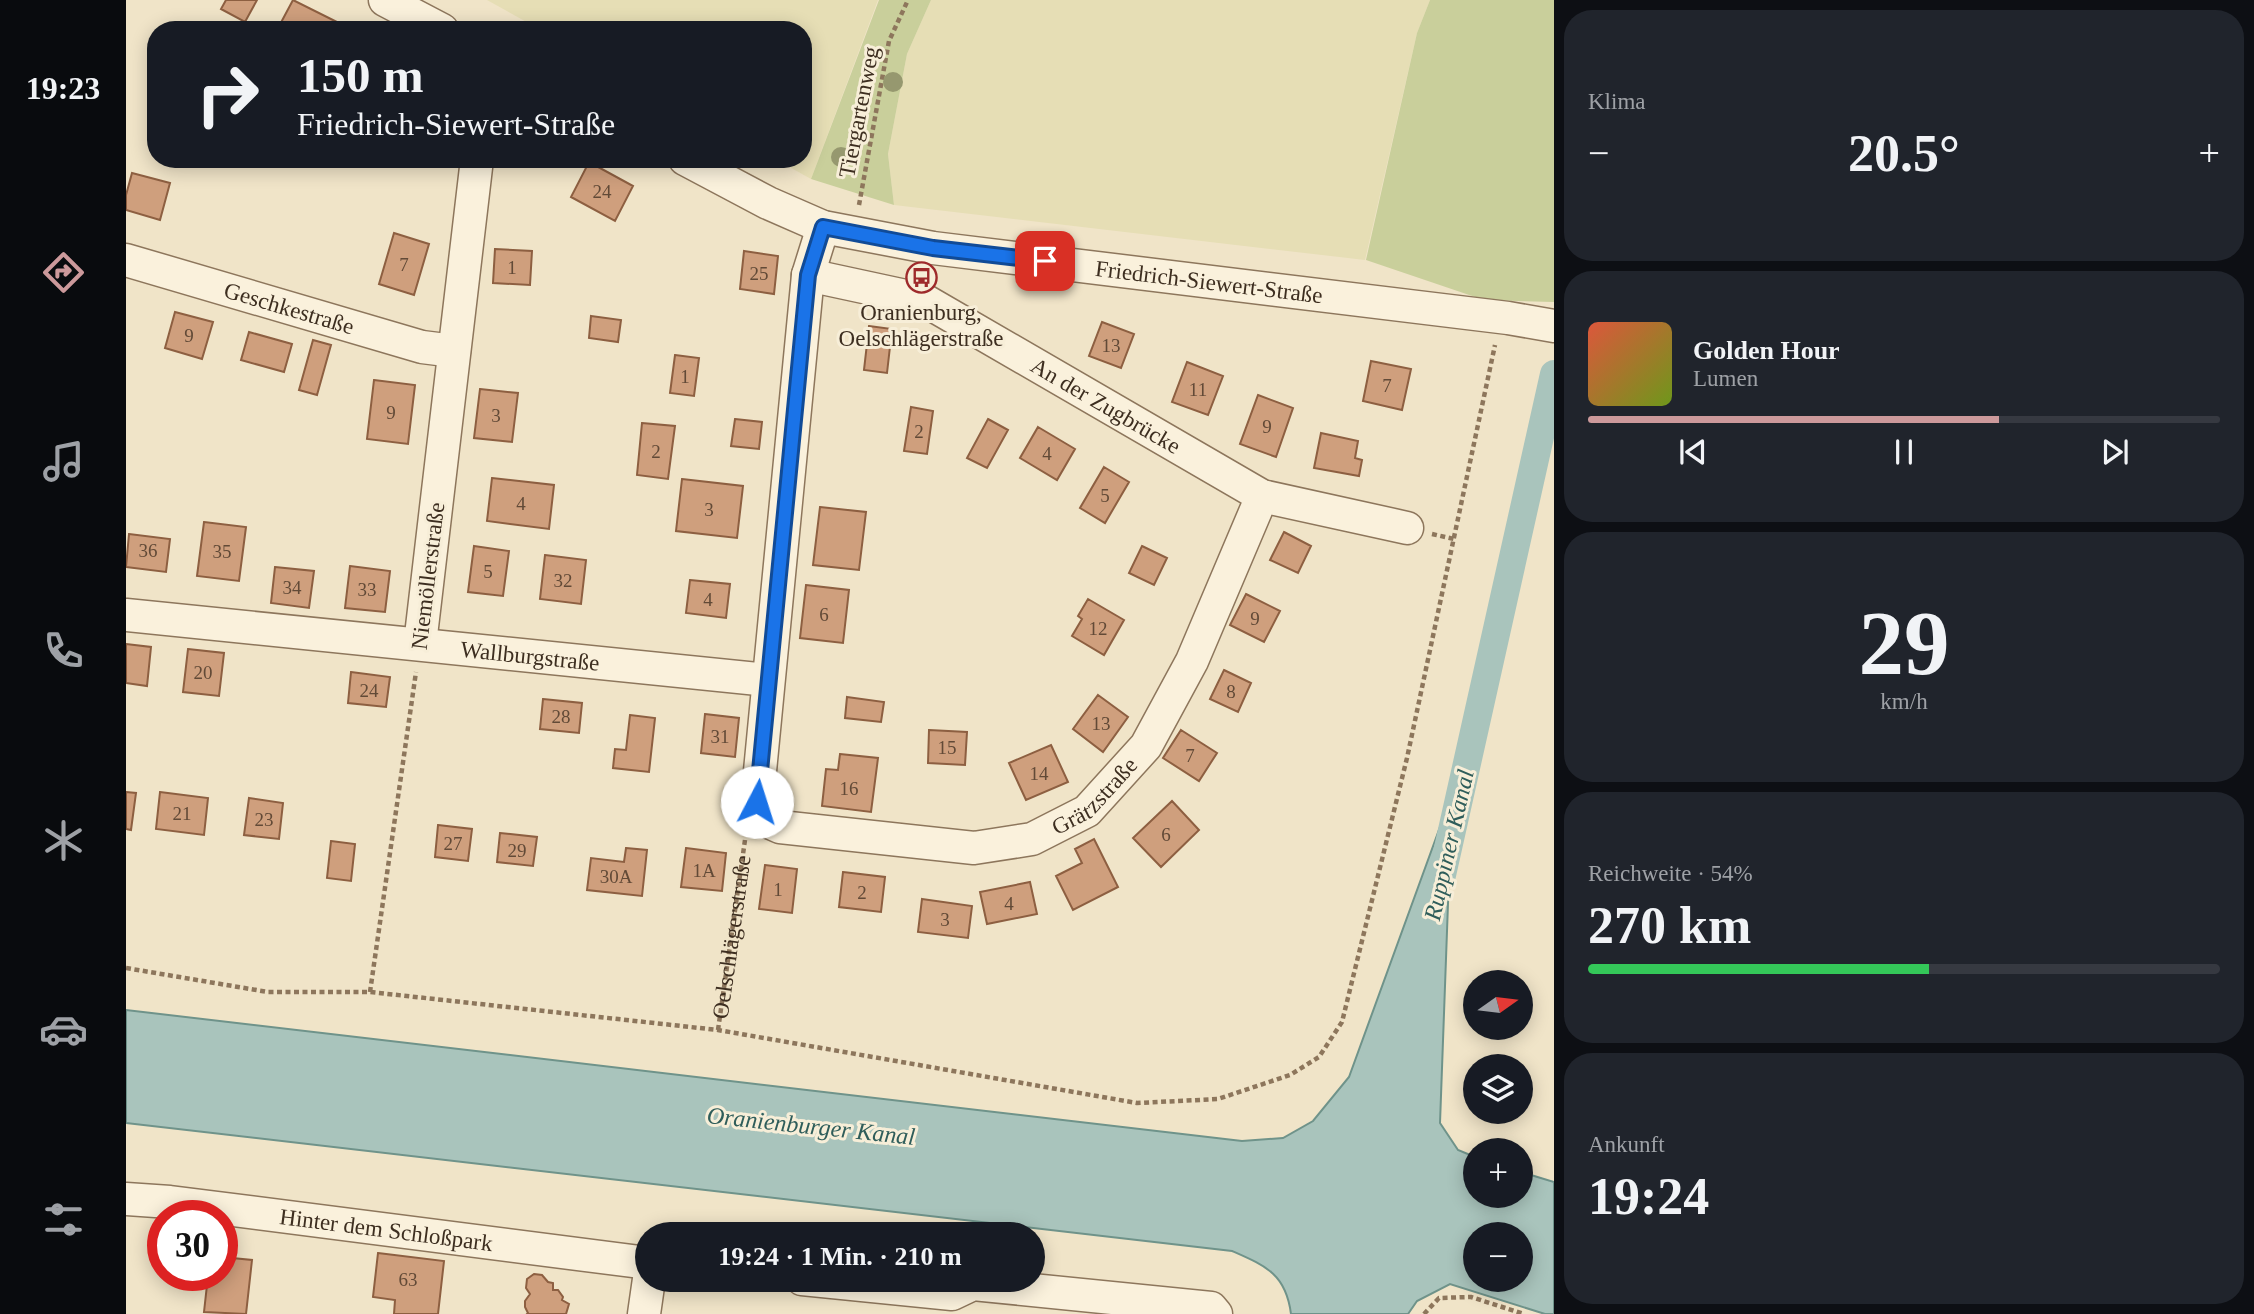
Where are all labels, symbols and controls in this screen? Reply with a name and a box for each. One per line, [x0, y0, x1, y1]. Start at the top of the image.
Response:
street label: Tiergartenweg [834, 44, 884, 180]
text: 150 m [297, 48, 424, 103]
icon: right [182, 49, 273, 140]
text: 19:23 [26, 70, 100, 106]
text: Klima [1588, 89, 1646, 114]
text: Friedrich-Siewert-Straße [297, 106, 615, 142]
text: 20.5° [1848, 125, 1960, 182]
text: − [1588, 132, 1609, 174]
text: + [2199, 132, 2220, 174]
house number: 24 [593, 181, 612, 202]
pin [1015, 231, 1075, 291]
icon: arrive [1026, 242, 1064, 280]
icon: directions [39, 248, 88, 297]
house number: 7 [399, 254, 409, 275]
street label: Friedrich-Siewert-Straße [1094, 255, 1324, 308]
house number: 1 [507, 257, 517, 278]
bus stop icon: Oranienburg, Oelschlägerstraße [904, 261, 938, 295]
house number: 25 [750, 263, 769, 284]
street label: Geschkestraße [221, 277, 357, 339]
place label: Oranienburg, Oelschlägerstraße [839, 300, 1003, 351]
house number: 9 [184, 325, 194, 346]
house number: 13 [1102, 335, 1121, 356]
text: Golden Hour [1693, 336, 1840, 365]
street label: An der Zugbrücke [1027, 352, 1185, 459]
house number: 1 [680, 366, 690, 387]
text: Lumen [1693, 366, 1758, 391]
house number: 7 [1382, 375, 1392, 396]
house number: 11 [1189, 379, 1207, 400]
house number: 9 [386, 402, 396, 423]
house number: 3 [491, 405, 501, 426]
house number: 9 [1262, 416, 1272, 437]
house number: 2 [914, 421, 924, 442]
icon: previous [1674, 433, 1712, 471]
icon: pause [1885, 433, 1923, 471]
icon: next [2096, 433, 2134, 471]
icon: music [39, 437, 88, 486]
house number: 2 [651, 441, 661, 462]
house number: 4 [1042, 443, 1052, 464]
house number: 5 [1100, 485, 1110, 506]
house number: 4 [516, 493, 526, 514]
house number: 3 [704, 499, 714, 520]
street label: Niemöllerstraße [407, 501, 449, 651]
house number: 36 [139, 540, 158, 561]
house number: 35 [213, 541, 232, 562]
house number: 5 [483, 561, 493, 582]
house number: 32 [554, 570, 573, 591]
house number: 34 [283, 577, 302, 598]
house number: 33 [358, 579, 377, 600]
house number: 4 [703, 589, 713, 610]
text: 29 [1859, 593, 1950, 694]
house number: 6 [819, 604, 829, 625]
house number: 9 [1250, 608, 1260, 629]
house number: 12 [1089, 618, 1108, 639]
icon: phone [39, 626, 88, 675]
street label: Wallburgstraße [459, 636, 601, 675]
house number: 20 [194, 662, 213, 683]
house number: 24 [360, 680, 379, 701]
house number: 8 [1226, 681, 1236, 702]
text: km/h [1880, 689, 1928, 714]
house number: 28 [552, 706, 571, 727]
house number: 13 [1092, 713, 1111, 734]
house number: 31 [711, 726, 730, 747]
house number: 15 [938, 737, 957, 758]
house number: 7 [1185, 745, 1195, 766]
street label: Grätzstraße [1047, 752, 1142, 839]
house number: 14 [1030, 763, 1049, 784]
position arrow [720, 765, 794, 839]
water label: Ruppiner Kanal [1419, 767, 1479, 924]
house number: 16 [840, 778, 859, 799]
house number: 21 [173, 803, 192, 824]
house number: 23 [255, 809, 274, 830]
icon: climate [39, 816, 88, 865]
house number: 6 [1161, 824, 1171, 845]
house number: 27 [444, 833, 463, 854]
house number: 29 [508, 840, 527, 861]
street label: Oelschlägerstraße [707, 854, 755, 1020]
house number: 1A [692, 860, 716, 881]
text: Reichweite · 54% [1588, 861, 1753, 886]
house number: 30A [600, 866, 633, 887]
house number: 1 [773, 879, 783, 900]
house number: 2 [857, 882, 867, 903]
house number: 4 [1004, 893, 1014, 914]
text: 270 km [1588, 897, 1751, 954]
house number: 3 [940, 909, 950, 930]
north arrow [1463, 970, 1533, 1040]
map controls [1463, 970, 1533, 1292]
icon: car [39, 1005, 88, 1054]
button: layers [1463, 1054, 1533, 1124]
water label: Oranienburger Kanal [706, 1102, 917, 1150]
text: Ankunft [1588, 1132, 1665, 1157]
button: + [1463, 1138, 1533, 1208]
text: 19:24 [1588, 1168, 1709, 1225]
icon: filters [39, 1195, 88, 1244]
speed limit sign: 30 [147, 1200, 238, 1291]
street label: Hinter dem Schloßpark [278, 1204, 495, 1256]
button: − [1463, 1222, 1533, 1292]
text: 19:24 · 1 Min. · 210 m [718, 1242, 962, 1271]
house number: 63 [399, 1269, 418, 1290]

